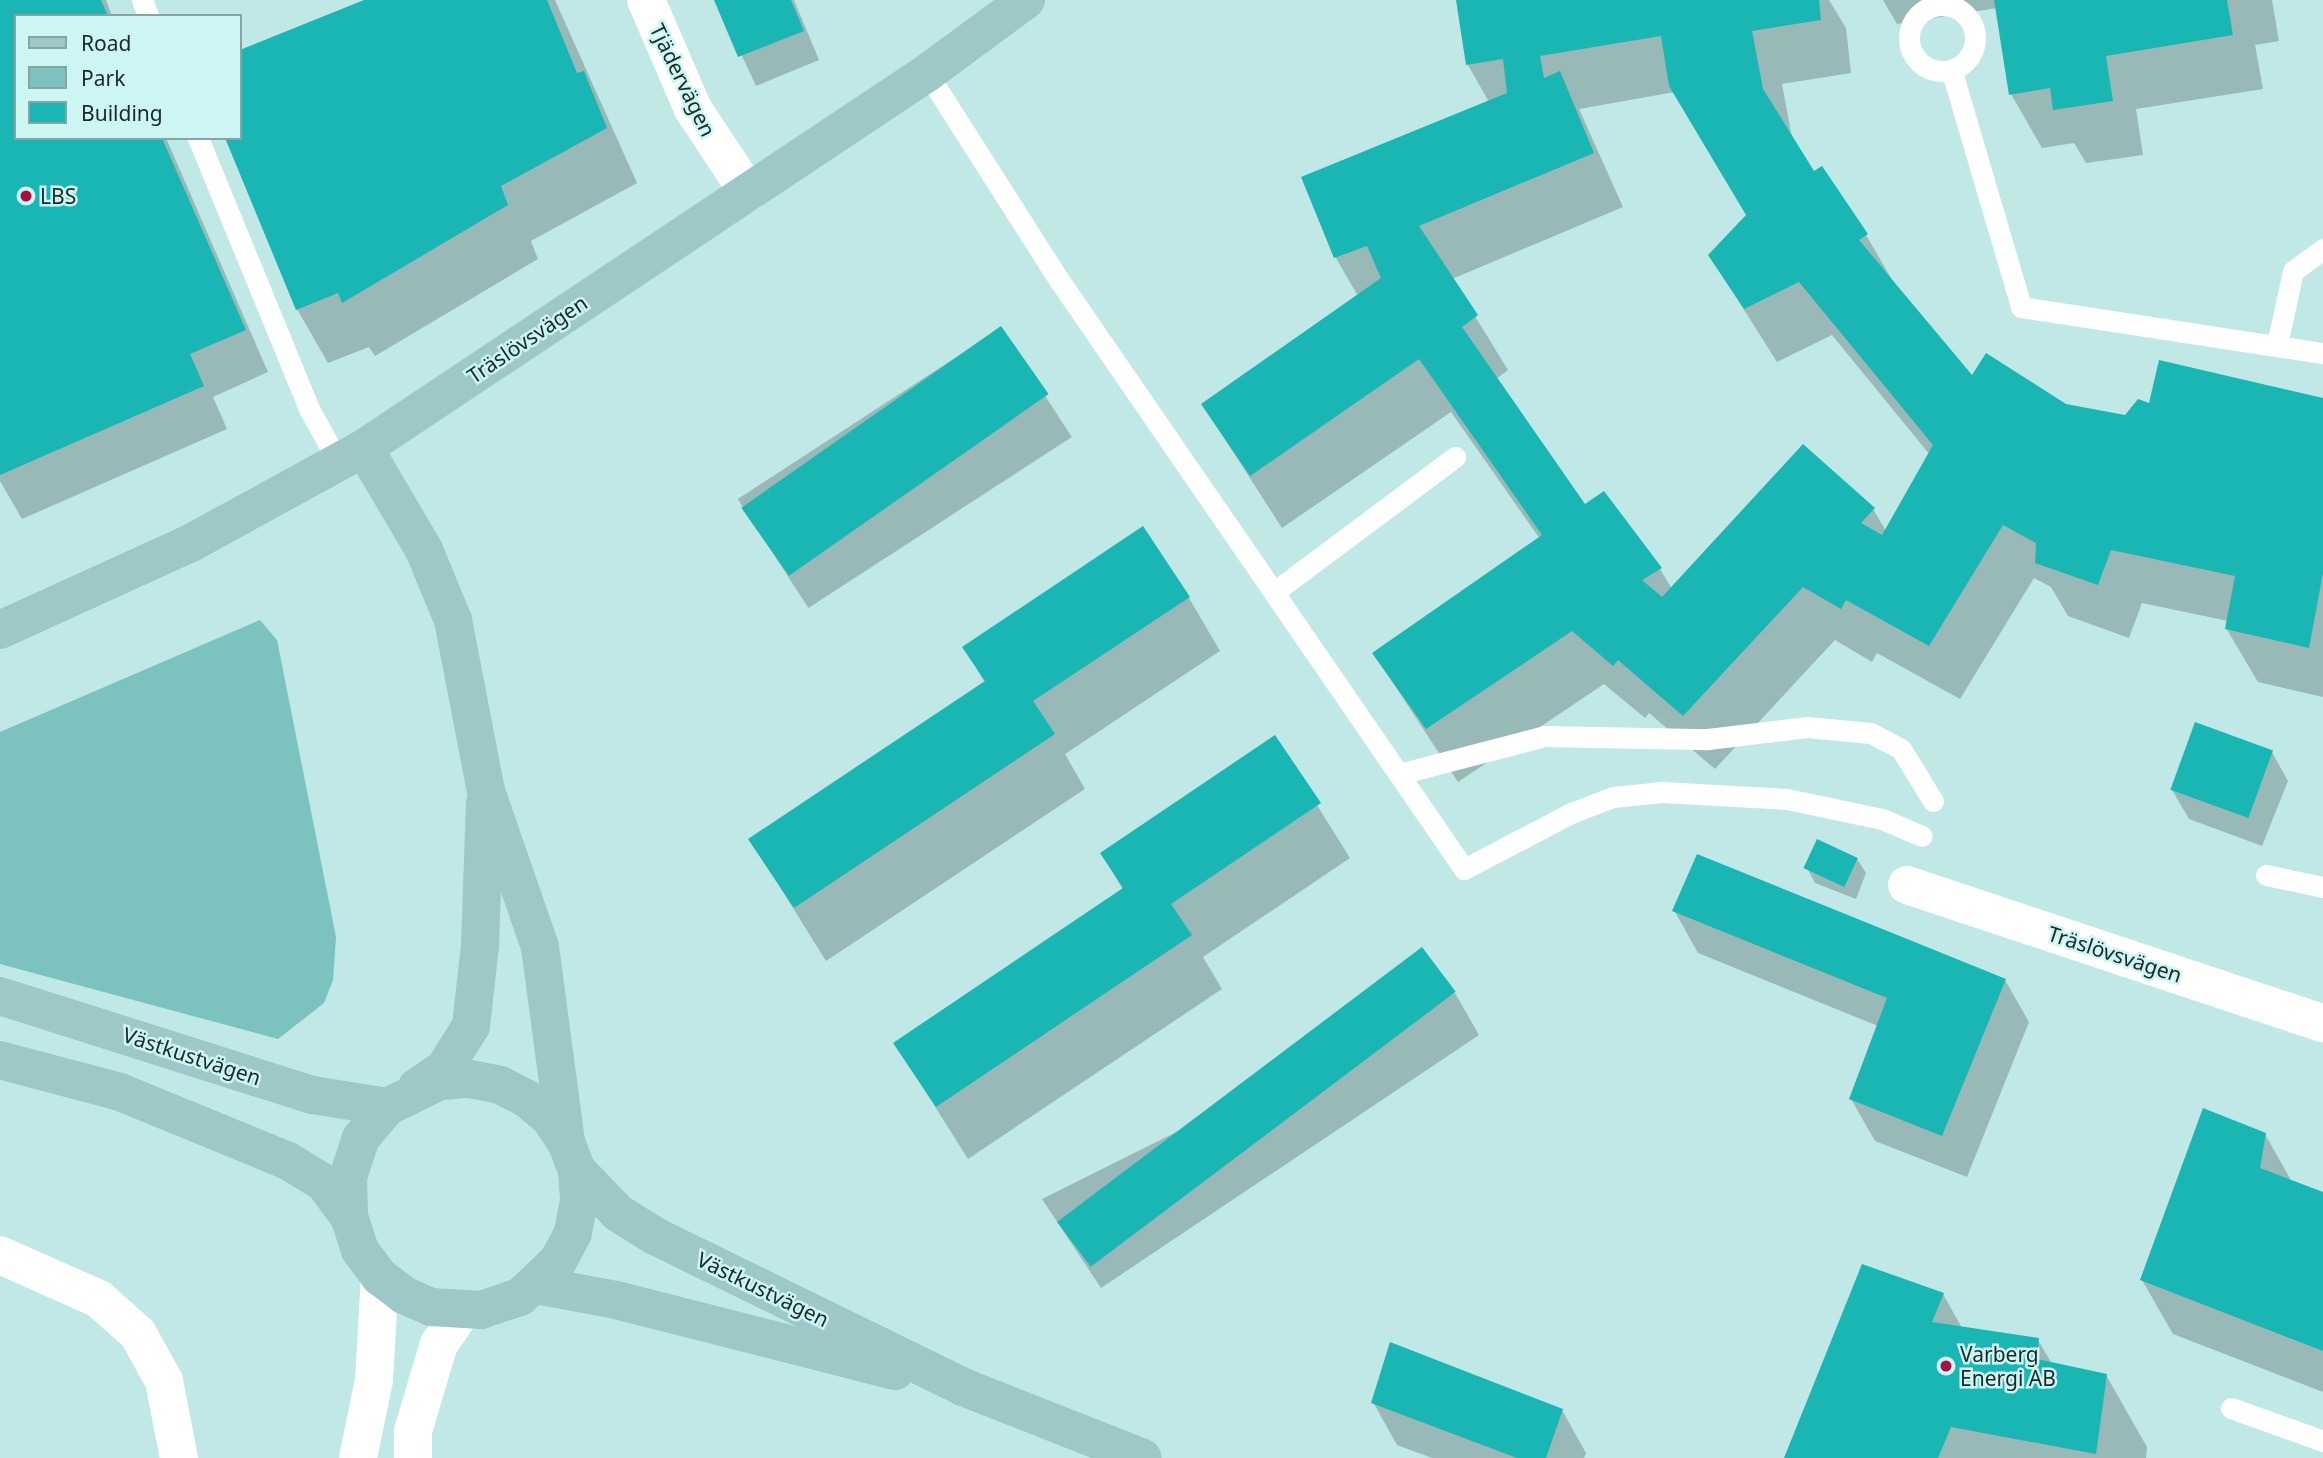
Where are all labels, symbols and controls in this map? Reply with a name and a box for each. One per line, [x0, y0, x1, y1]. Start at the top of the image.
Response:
legend [14, 14, 242, 140]
street label: Tjädervägen [645, 19, 721, 141]
text: Road [81, 29, 131, 57]
text: Park [81, 64, 125, 92]
text: Building [81, 99, 163, 127]
place label: LBS [40, 183, 76, 209]
marker: LBS [18, 188, 34, 204]
street label: Träslövsvägen [462, 290, 592, 388]
street label: Träslövsvägen [2045, 920, 2185, 988]
street label: Västkustvägen [120, 1022, 264, 1090]
street label: Västkustvägen [693, 1246, 833, 1332]
place label: Varberg Energi AB [1960, 1341, 2056, 1391]
marker: Varberg Energi AB [1938, 1358, 1954, 1374]

